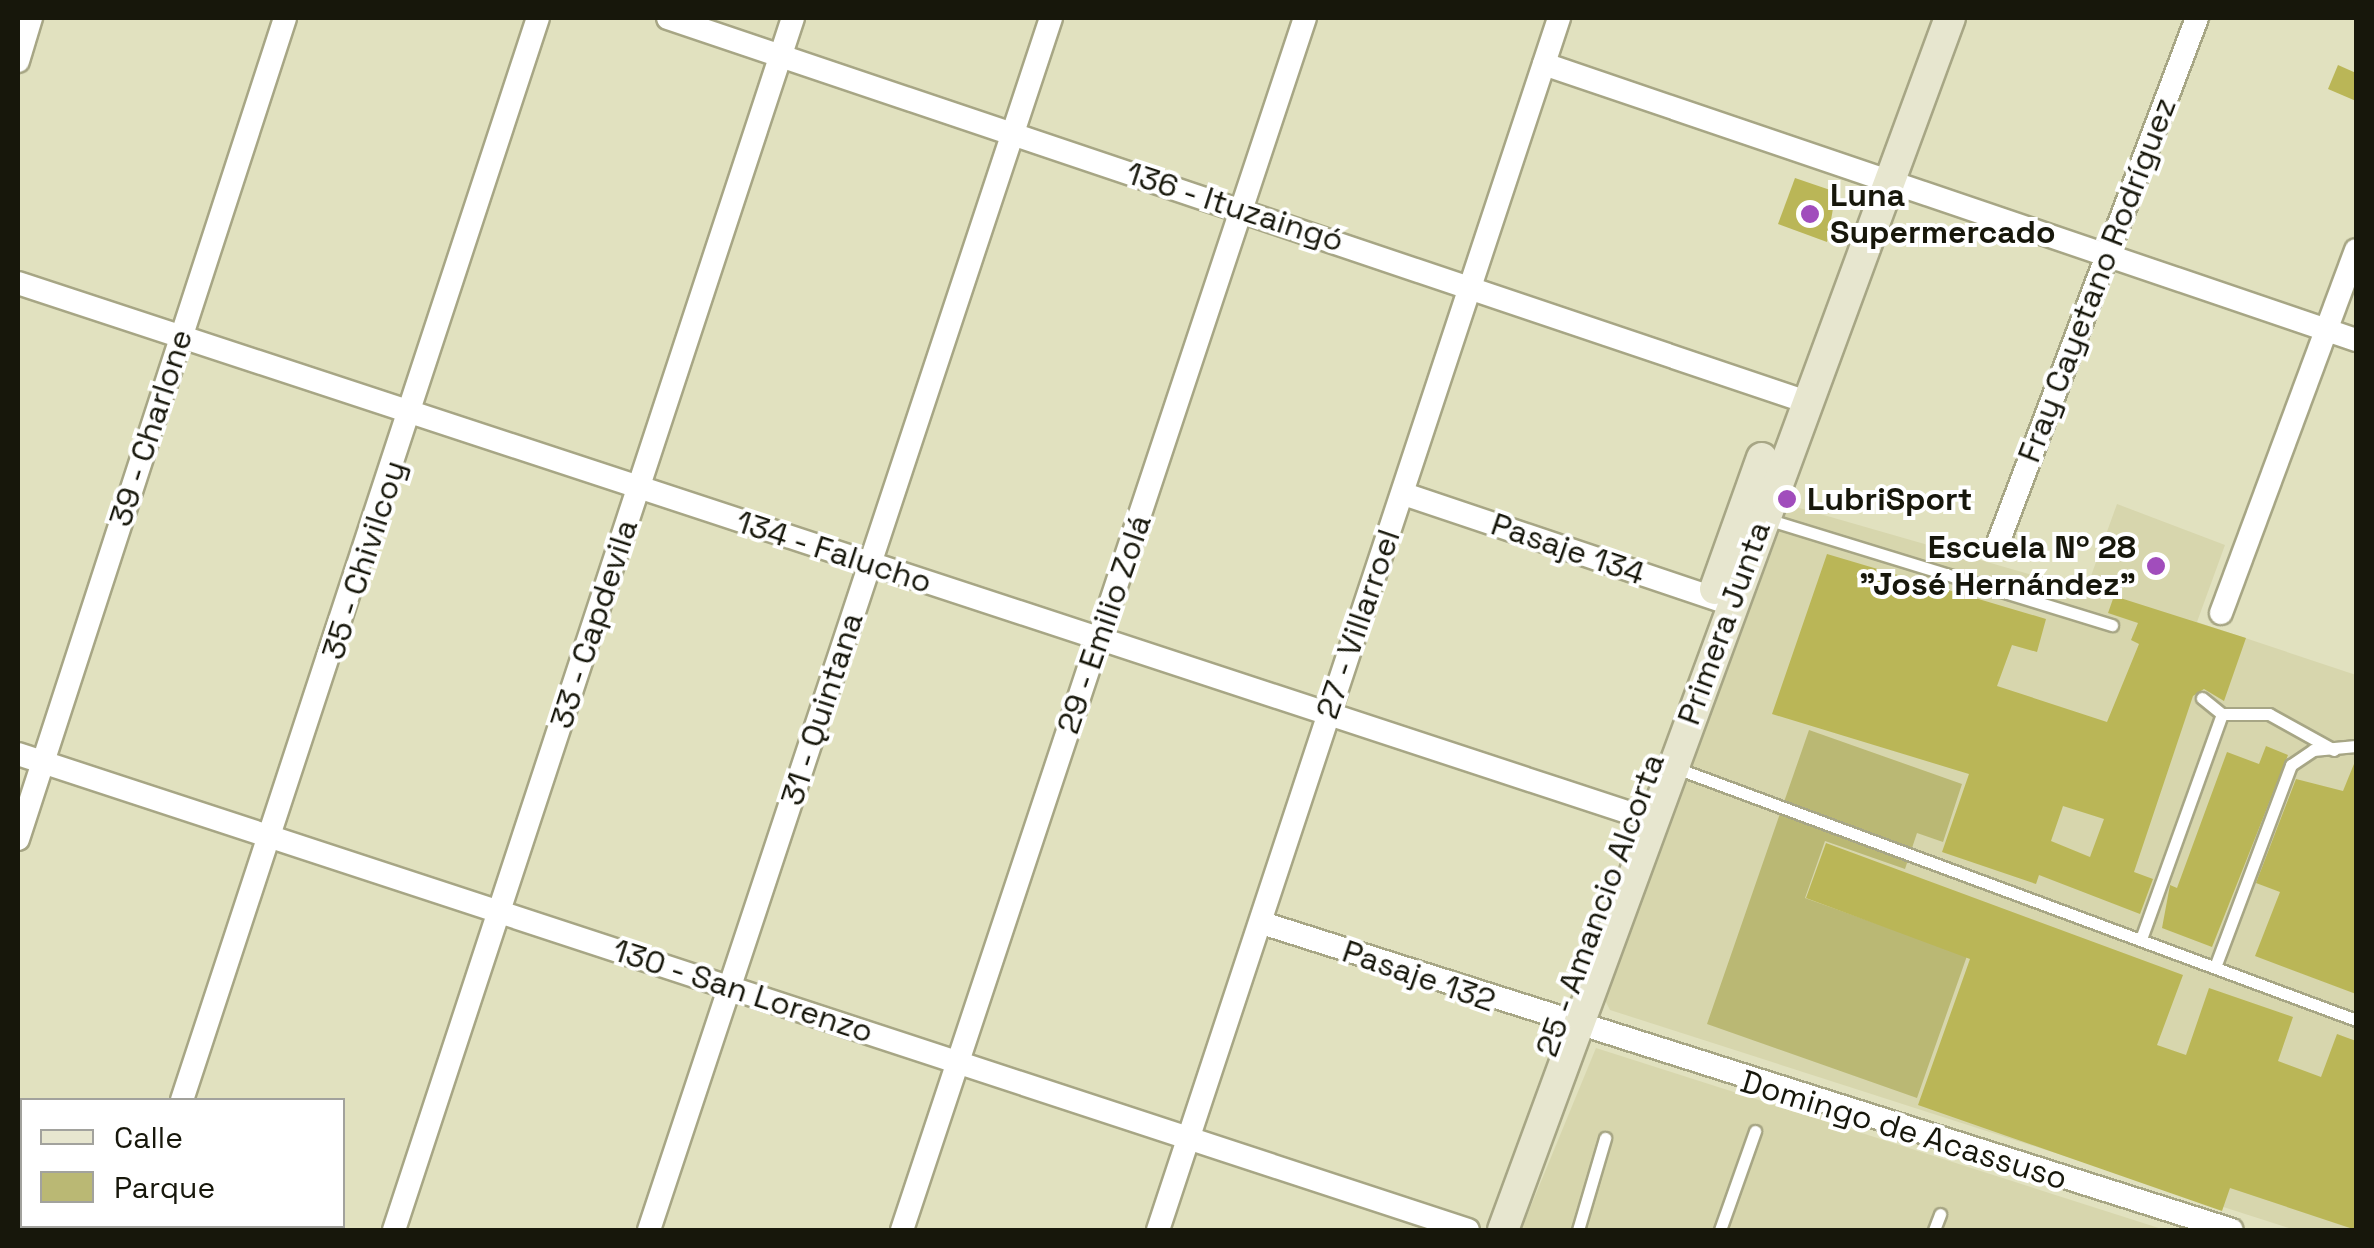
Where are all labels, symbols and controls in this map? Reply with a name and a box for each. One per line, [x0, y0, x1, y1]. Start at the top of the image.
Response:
street label: Fray Cayetano Rodríguez [2010, 92, 2184, 468]
street label: 136 - Ituzaingó [1121, 153, 1349, 261]
place label: Luna Supermercado [1830, 177, 2055, 252]
marker: Luna Supermercado [1799, 203, 1821, 225]
street label: 39 - Charlone [101, 324, 201, 532]
street label: 35 - Chivilcoy [313, 455, 415, 665]
place label: LubriSport [1807, 480, 1972, 518]
marker: LubriSport [1776, 488, 1798, 510]
street label: 134 - Falucho [731, 502, 937, 602]
street label: Pasaje 134 [1486, 505, 1650, 593]
street label: 29 - Emilio Zolá [1048, 509, 1160, 739]
street label: 33 - Capdevila [542, 514, 646, 734]
street label: Primera Junta [1669, 516, 1779, 730]
street label: 27 - Villarroel [1307, 523, 1409, 725]
place label: Escuela Nº 28 "José Hernández" [1859, 529, 2136, 604]
marker: Escuela Nº 28 "José Hernández" [2145, 555, 2167, 577]
street label: 31 - Quintana [772, 607, 872, 811]
street label: 25 - Amancio Alcorta [1527, 747, 1673, 1063]
street label: 130 - San Lorenzo [607, 931, 879, 1051]
street label: Pasaje 132 [1337, 932, 1501, 1020]
street label: Domingo de Acassuso [1736, 1062, 2072, 1198]
legend [20, 1098, 345, 1228]
text: Calle [114, 1118, 183, 1157]
text: Parque [114, 1168, 215, 1207]

